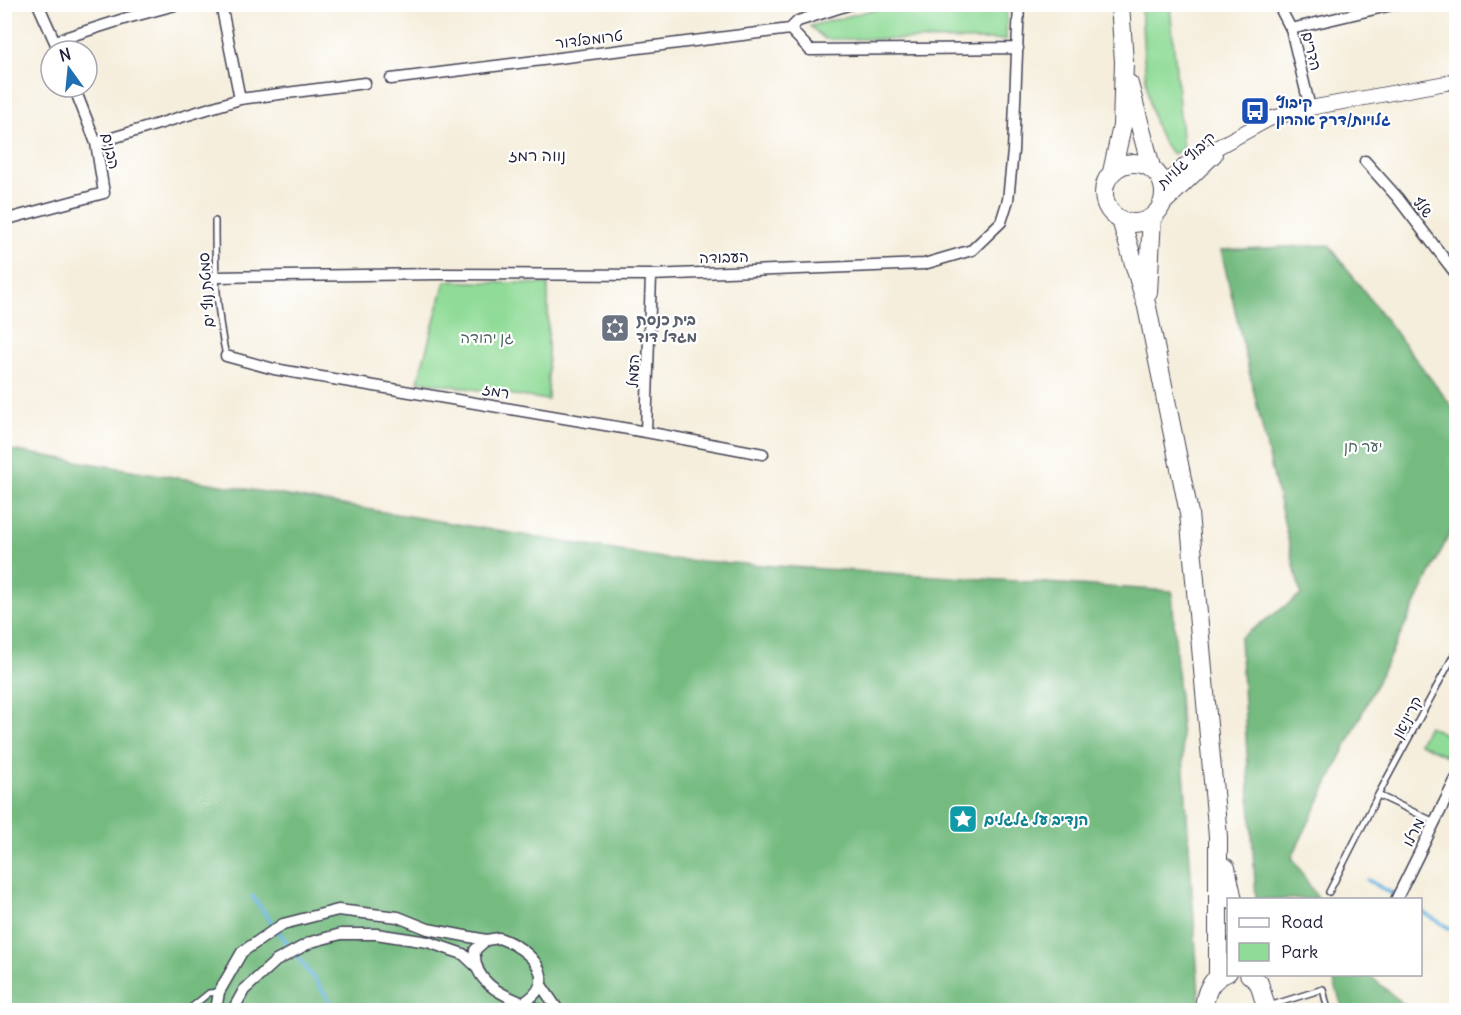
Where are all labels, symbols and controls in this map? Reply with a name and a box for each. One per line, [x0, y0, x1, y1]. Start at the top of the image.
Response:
street label: טרומפלדור [554, 25, 624, 53]
street label: הדרים [1298, 30, 1326, 72]
north arrow [39, 39, 99, 99]
text: N [57, 43, 73, 66]
place label: קיבוץ גלויות/דרך אהרון [1276, 93, 1391, 130]
bus stop icon: קיבוץ גלויות/דרך אהרון [1239, 95, 1271, 127]
street label: קיבוץ גלויות [1152, 128, 1219, 193]
street label: הבנים [98, 131, 124, 171]
district label: נווה רמז [508, 145, 566, 165]
street label: שלף [1409, 193, 1437, 222]
street label: העבודה [699, 247, 749, 267]
street label: סמטת נוף ים [194, 252, 218, 328]
place label: בית כנסת מגדל דוד [636, 310, 697, 346]
synagogue icon: בית כנסת מגדל דוד [599, 312, 631, 344]
park label: גן יהודה [460, 328, 514, 347]
street label: העמל [623, 354, 643, 388]
street label: רמז [481, 379, 511, 403]
park label: יער חן [1344, 437, 1382, 456]
street label: קריניאן [1388, 693, 1426, 741]
place icon: הנדיב על גלגלים [947, 803, 979, 835]
place label: הנדיב על גלגלים [984, 810, 1088, 829]
street label: מרלו [1398, 815, 1428, 849]
legend [1227, 898, 1422, 976]
text: Road [1281, 910, 1324, 933]
text: Park [1281, 940, 1318, 963]

